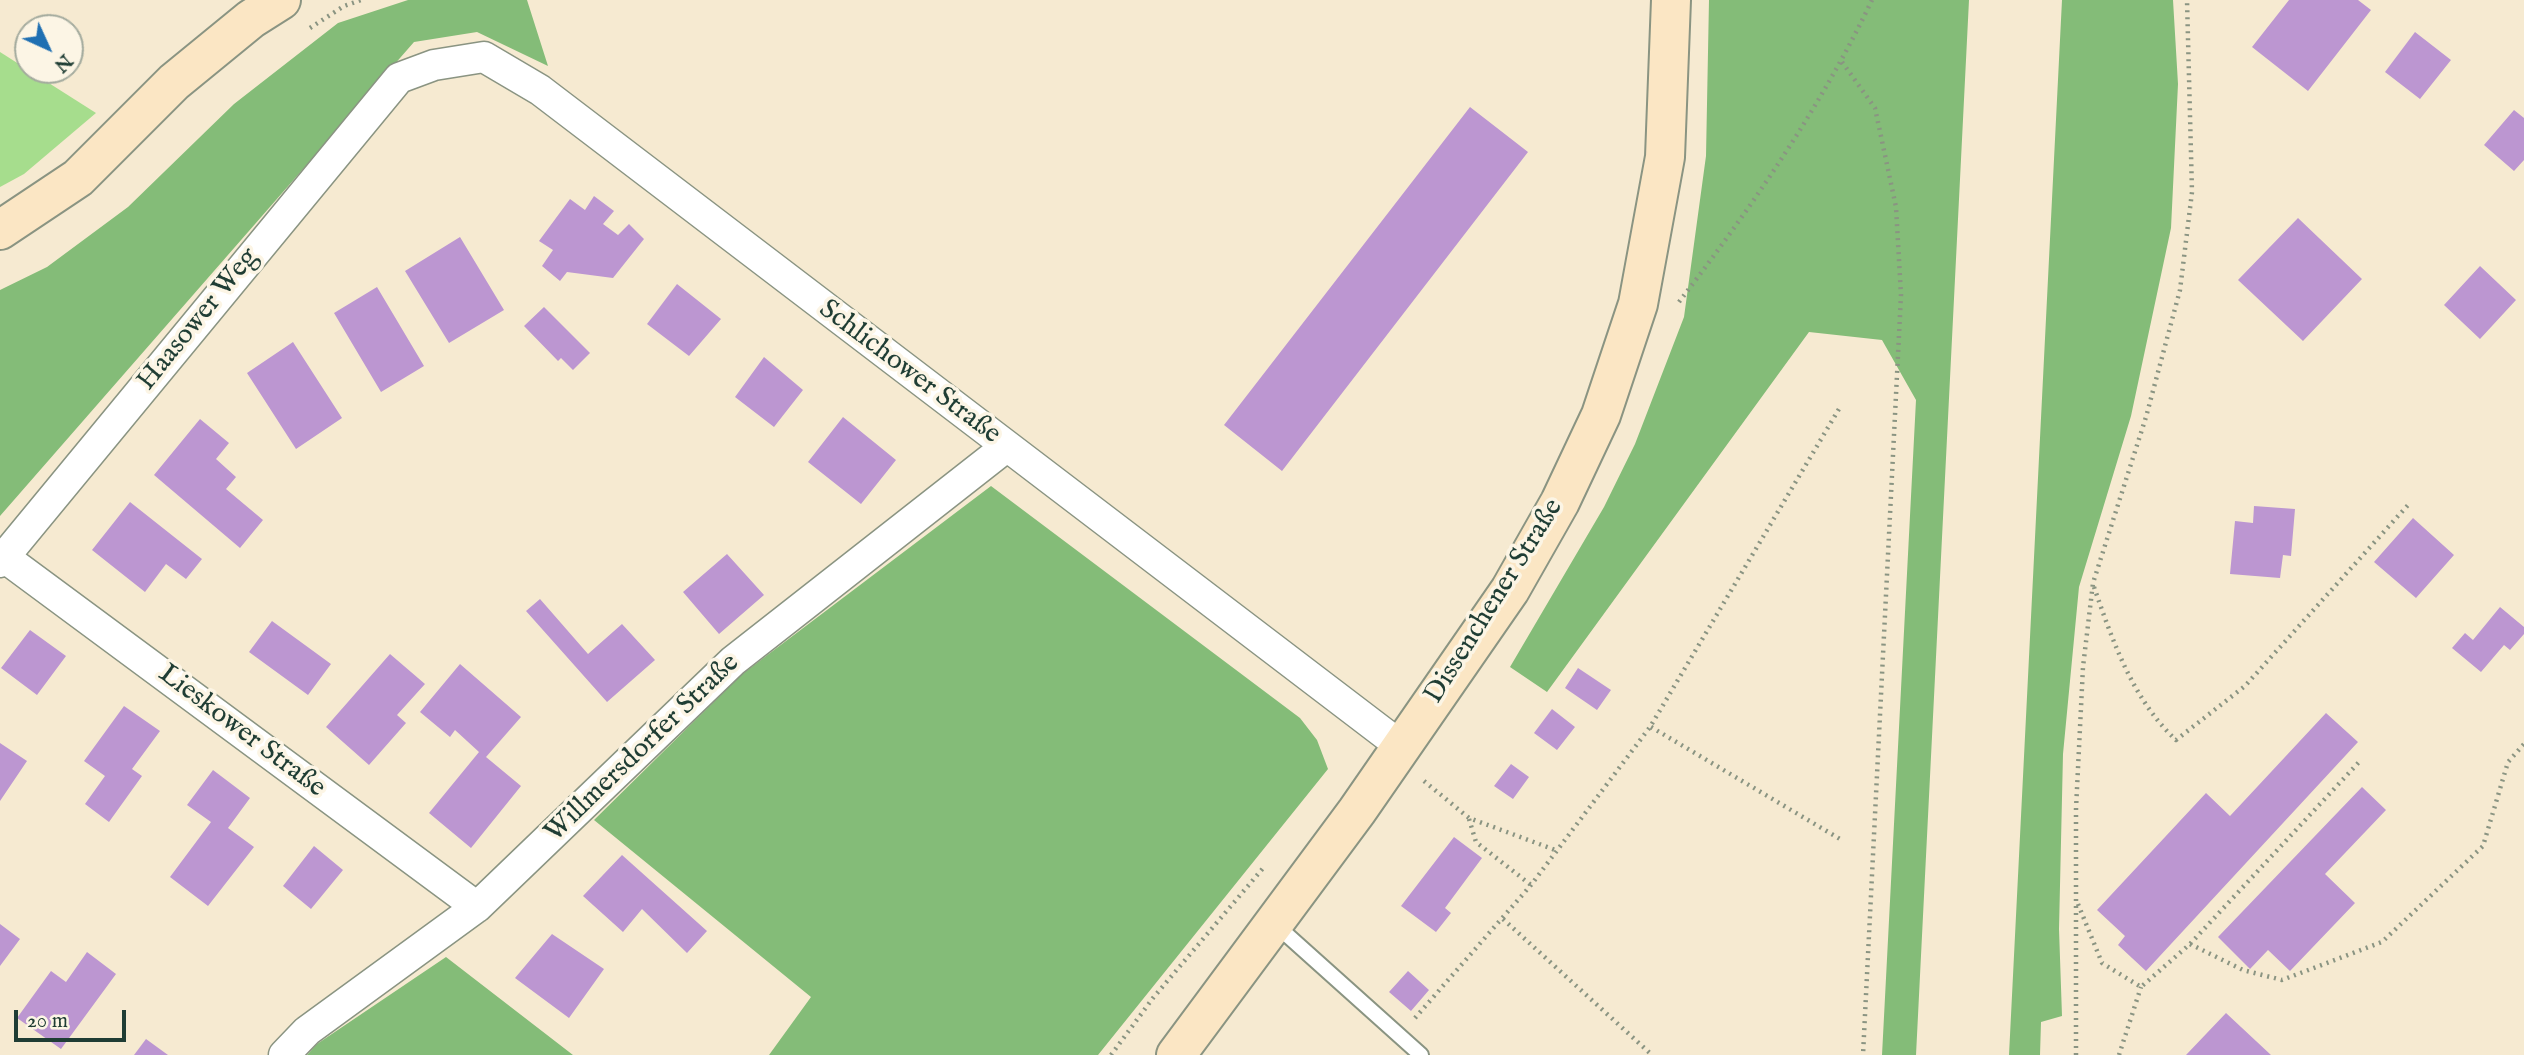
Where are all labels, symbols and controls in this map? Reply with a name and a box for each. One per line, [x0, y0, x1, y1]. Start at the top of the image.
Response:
north arrow [14, 14, 84, 84]
text: N [48, 48, 77, 77]
street label: Haasower Weg [131, 242, 267, 398]
street label: Schlichower Straße [811, 294, 1007, 452]
street label: Dissenchener Straße [1419, 493, 1571, 711]
street label: Willmersdorfer Straße [539, 648, 747, 850]
street label: Lieskower Straße [151, 658, 331, 806]
scale bar [18, 996, 130, 1040]
text: 20 m [27, 1008, 68, 1035]

